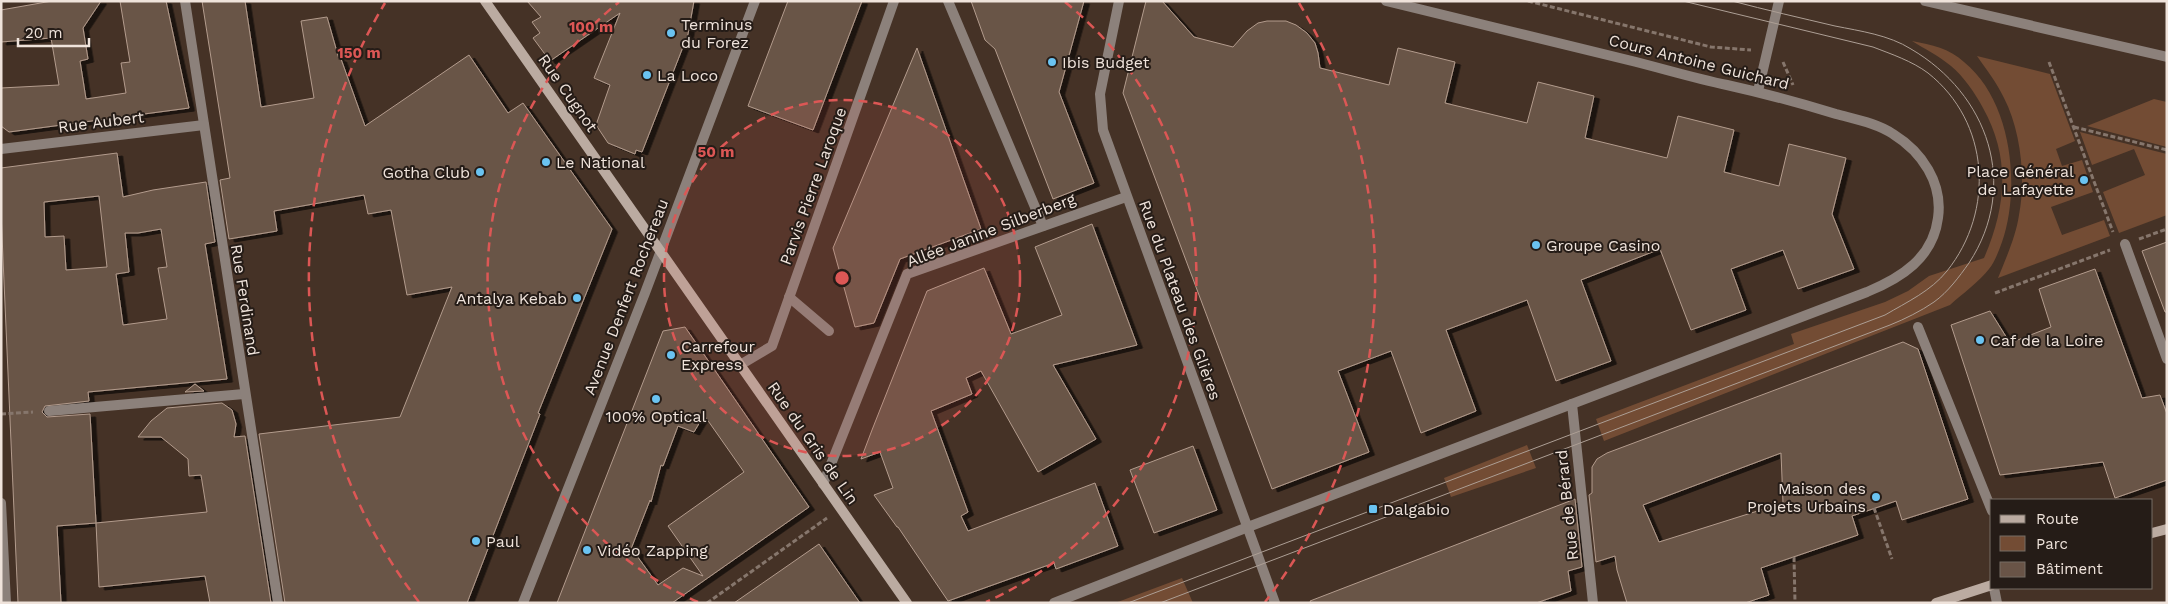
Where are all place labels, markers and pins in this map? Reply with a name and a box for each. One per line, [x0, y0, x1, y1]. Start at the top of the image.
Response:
place label: Terminus du Forez [681, 15, 752, 52]
marker: Terminus du Forez [665, 27, 677, 39]
place label: Ibis Budget [1062, 53, 1150, 72]
marker: Ibis Budget [1046, 56, 1058, 68]
place label: La Loco [657, 66, 718, 85]
marker: La Loco [641, 69, 653, 81]
place label: Le National [556, 153, 645, 172]
marker: Le National [540, 156, 552, 168]
place label: Place Général de Lafayette [1966, 162, 2074, 199]
place label: Gotha Club [382, 163, 470, 182]
marker: Gotha Club [474, 166, 486, 178]
marker: Place Général de Lafayette [2078, 174, 2090, 186]
place label: Groupe Casino [1546, 236, 1660, 255]
marker: Groupe Casino [1530, 239, 1542, 251]
centre of rings [833, 269, 851, 287]
place label: Antalya Kebab [456, 289, 567, 308]
marker: Antalya Kebab [571, 292, 583, 304]
place label: Caf de la Loire [1990, 331, 2104, 350]
marker: Caf de la Loire [1974, 334, 1986, 346]
place label: Carrefour Express [681, 337, 756, 374]
marker: Carrefour Express [665, 349, 677, 361]
marker: 100% Optical [650, 393, 662, 405]
place label: 100% Optical [606, 407, 707, 426]
place label: Maison des Projets Urbains [1747, 479, 1866, 516]
marker: Maison des Projets Urbains [1870, 491, 1882, 503]
place label: Dalgabio [1383, 500, 1450, 519]
marker: Dalgabio [1367, 503, 1379, 515]
place label: Paul [486, 532, 520, 551]
marker: Paul [470, 535, 482, 547]
place label: Vidéo Zapping [597, 541, 708, 560]
marker: Vidéo Zapping [581, 544, 593, 556]

